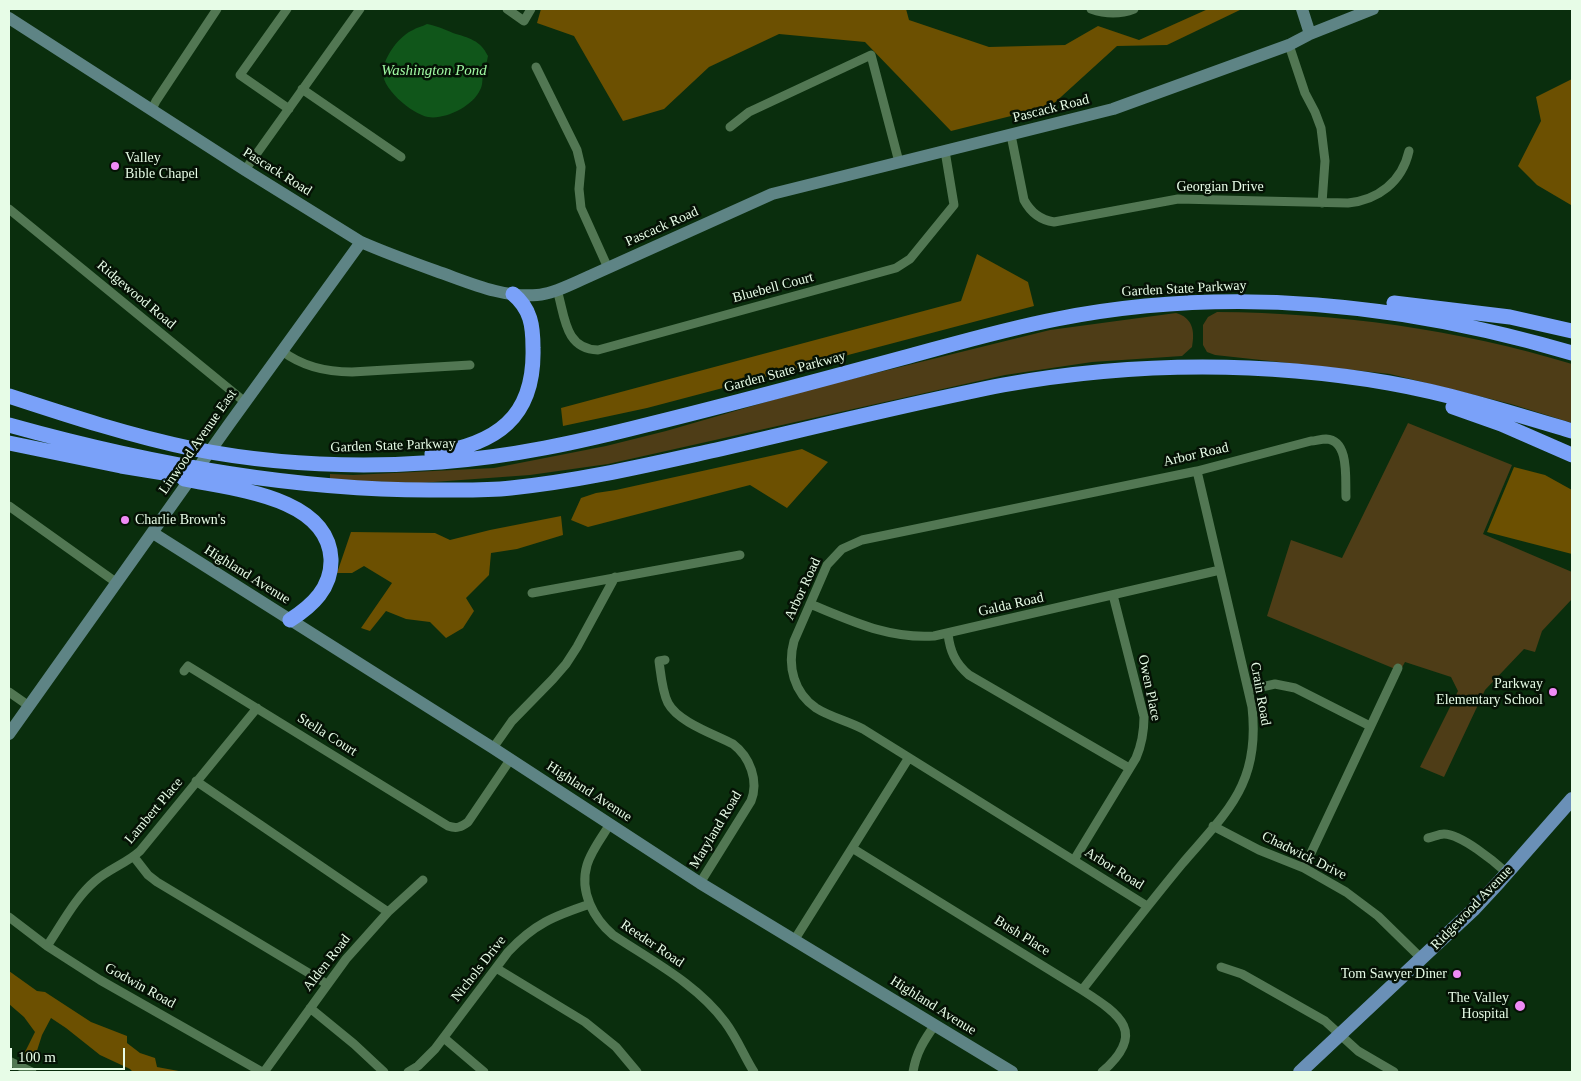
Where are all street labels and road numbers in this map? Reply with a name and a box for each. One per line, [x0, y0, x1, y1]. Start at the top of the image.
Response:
street label: Pascack Road [1011, 91, 1091, 127]
street label: Pascack Road [239, 144, 315, 200]
street label: Georgian Drive [1176, 179, 1264, 195]
street label: Pascack Road [623, 203, 701, 251]
street label: Ridgewood Road [93, 257, 179, 333]
street label: Bluebell Court [731, 269, 815, 307]
street label: Garden State Parkway [1121, 277, 1247, 301]
street label: Garden State Parkway [722, 348, 848, 396]
street label: Linwood Avenue East [156, 386, 240, 498]
street label: Garden State Parkway [330, 435, 456, 457]
street label: Arbor Road [1162, 439, 1230, 471]
street label: Highland Avenue [201, 542, 293, 608]
street label: Arbor Road [781, 555, 825, 623]
street label: Galda Road [977, 589, 1045, 621]
street label: Owen Place [1134, 653, 1164, 723]
street label: Crain Road [1246, 661, 1274, 727]
street label: Stella Court [294, 710, 360, 760]
street label: Highland Avenue [543, 758, 635, 826]
street label: Lambert Place [121, 774, 187, 848]
street label: Maryland Road [686, 788, 746, 872]
street label: Chadwick Drive [1259, 828, 1349, 884]
street label: Arbor Road [1081, 844, 1147, 894]
street label: Ridgewood Avenue [1428, 862, 1516, 954]
street label: Bush Place [991, 912, 1053, 960]
street label: Reeder Road [617, 917, 687, 971]
street label: Alden Road [300, 931, 354, 995]
street label: Nichols Drive [448, 933, 510, 1005]
street label: Godwin Road [102, 960, 178, 1012]
street label: Highland Avenue [887, 973, 979, 1039]

